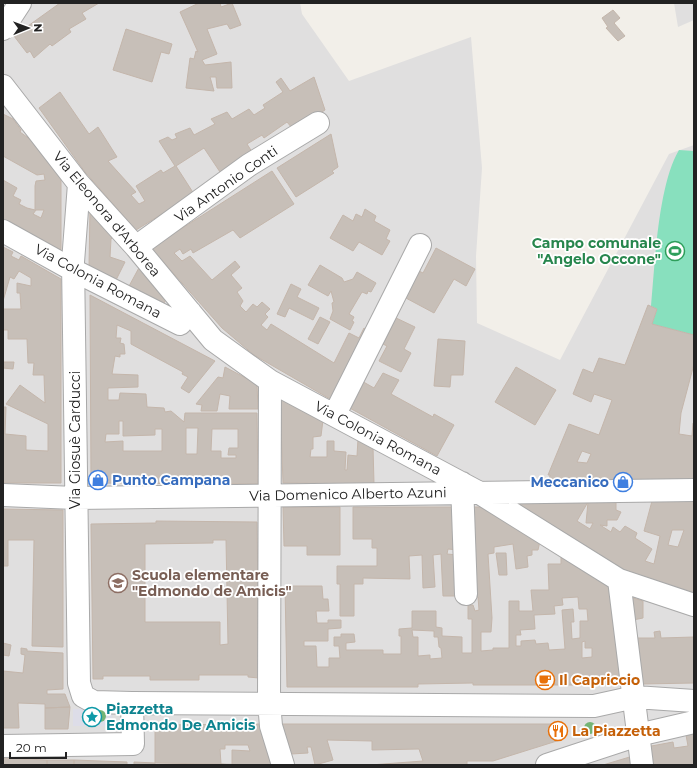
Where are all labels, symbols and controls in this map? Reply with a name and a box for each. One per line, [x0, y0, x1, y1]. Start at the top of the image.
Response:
north arrow [8, 8, 48, 48]
text: N [31, 23, 45, 32]
street label: Via Antonio Conti [171, 142, 281, 226]
street label: Via Eleonora d'Arborea [49, 148, 165, 280]
place label: Campo comunale "Angelo Occone" [532, 234, 661, 268]
street label: Via Colonia Romana [32, 240, 164, 322]
sports icon: Campo comunale "Angelo Occone" [664, 240, 686, 262]
street label: Via Giosuè Carducci [66, 371, 84, 509]
street label: Via Colonia Romana [312, 397, 444, 479]
shop icon: Punto Campana [87, 469, 109, 491]
place label: Punto Campana [112, 471, 230, 489]
shop icon: Meccanico [612, 471, 634, 493]
place label: Meccanico [530, 473, 609, 491]
street label: Via Domenico Alberto Azuni [249, 483, 447, 505]
place label: Scuola elementare "Edmondo de Amicis" [132, 566, 292, 600]
school or university icon: Scuola elementare "Edmondo de Amicis" [107, 572, 129, 594]
cafe icon: Il Capriccio [534, 669, 556, 691]
place label: Il Capriccio [559, 671, 640, 689]
place label: Piazzetta Edmondo De Amicis [106, 700, 256, 734]
place icon: Piazzetta Edmondo De Amicis [81, 706, 103, 728]
restaurant icon: La Piazzetta [547, 720, 569, 742]
place label: La Piazzetta [572, 722, 661, 740]
scale bar [10, 734, 66, 760]
text: 20 m [16, 740, 47, 755]

